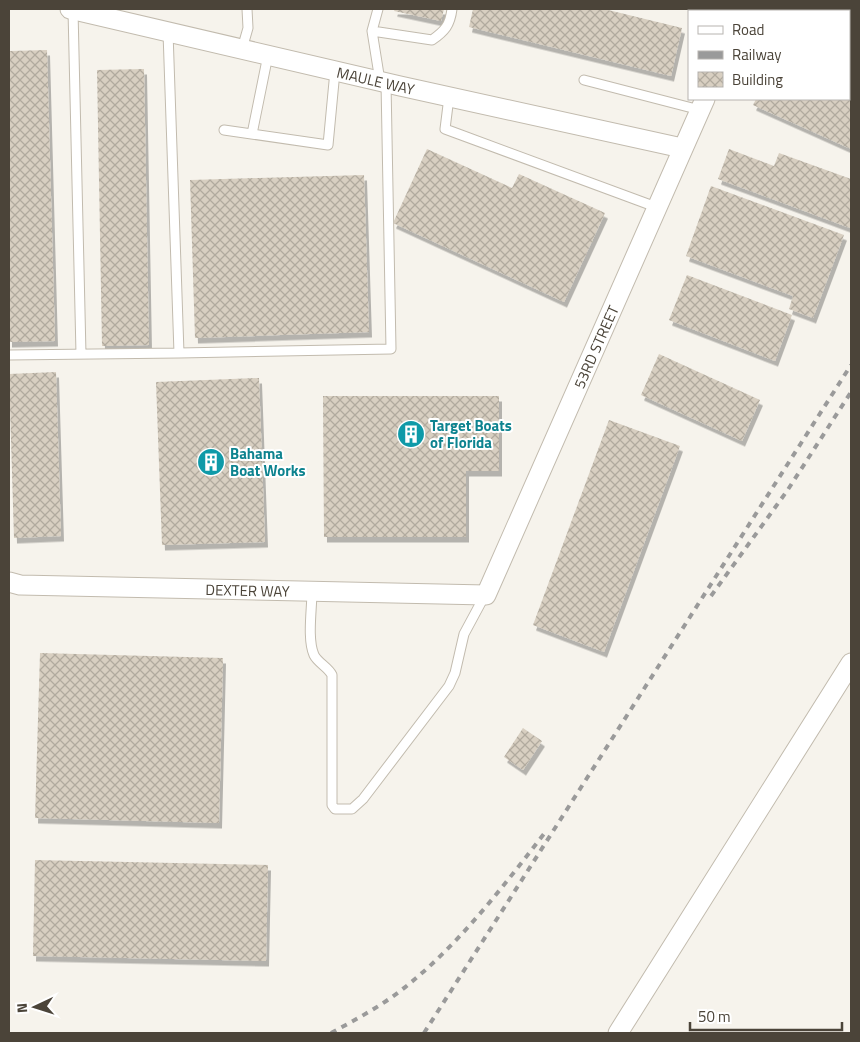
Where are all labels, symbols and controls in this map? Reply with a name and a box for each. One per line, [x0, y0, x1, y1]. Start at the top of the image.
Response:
legend [688, 10, 850, 100]
text: Road [732, 18, 764, 41]
text: Railway [732, 43, 782, 66]
street label: MAULE WAY [335, 60, 417, 100]
text: Building [732, 68, 783, 91]
street label: 53RD STREET [567, 301, 624, 392]
place label: Target Boats of Florida [430, 414, 512, 454]
building icon: Target Boats of Florida [396, 419, 426, 449]
place label: Bahama Boat Works [230, 442, 306, 482]
building icon: Bahama Boat Works [196, 447, 226, 477]
street label: DEXTER WAY [205, 577, 290, 602]
north arrow [10, 982, 60, 1032]
scale bar [690, 1000, 842, 1032]
text: N [11, 1002, 32, 1014]
text: 50 m [698, 1005, 731, 1028]

